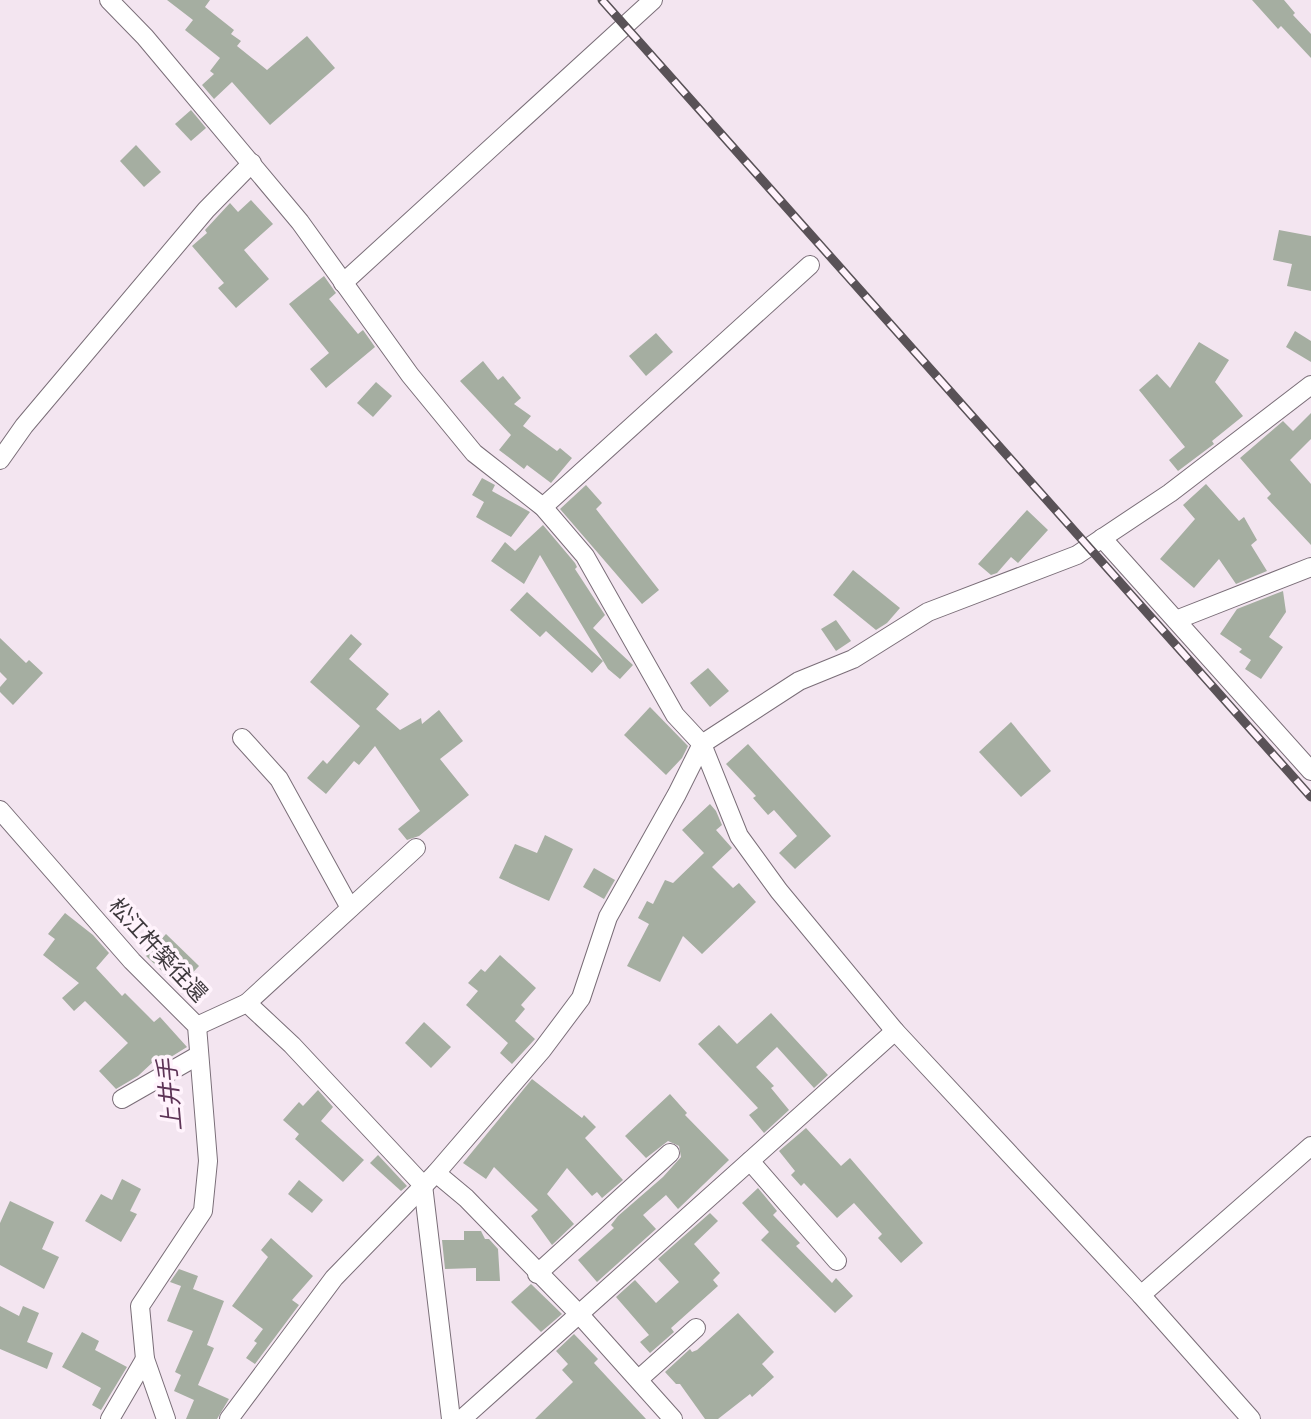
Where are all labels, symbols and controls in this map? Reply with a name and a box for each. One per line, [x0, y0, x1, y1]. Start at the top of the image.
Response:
street label: 松江杵築往還 [104, 893, 212, 1007]
water label: 上井手 [153, 1056, 187, 1132]

